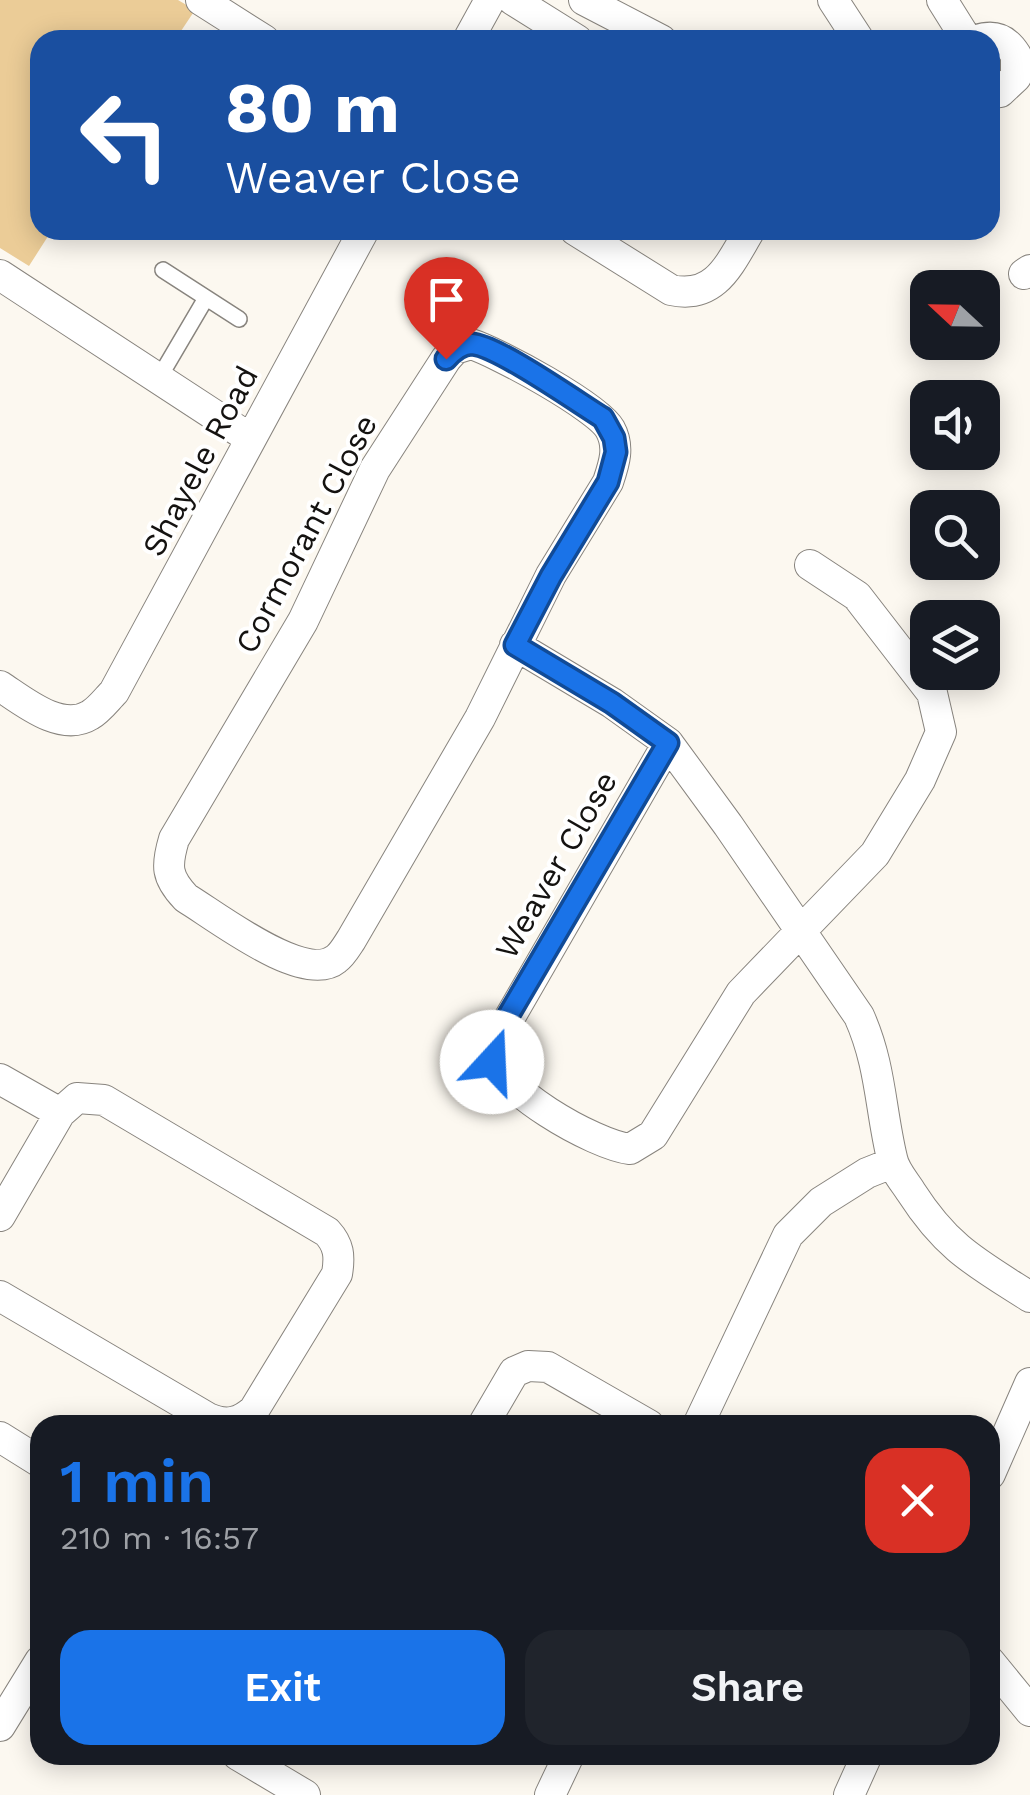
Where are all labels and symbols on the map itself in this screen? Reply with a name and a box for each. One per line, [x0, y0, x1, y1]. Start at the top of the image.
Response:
pin [404, 257, 489, 360]
north arrow [910, 270, 1000, 360]
street label: Shayele Road [134, 359, 266, 563]
street label: Cormorant Close [227, 408, 385, 660]
street label: Weaver Close [487, 764, 625, 966]
position arrow [440, 1010, 544, 1114]

